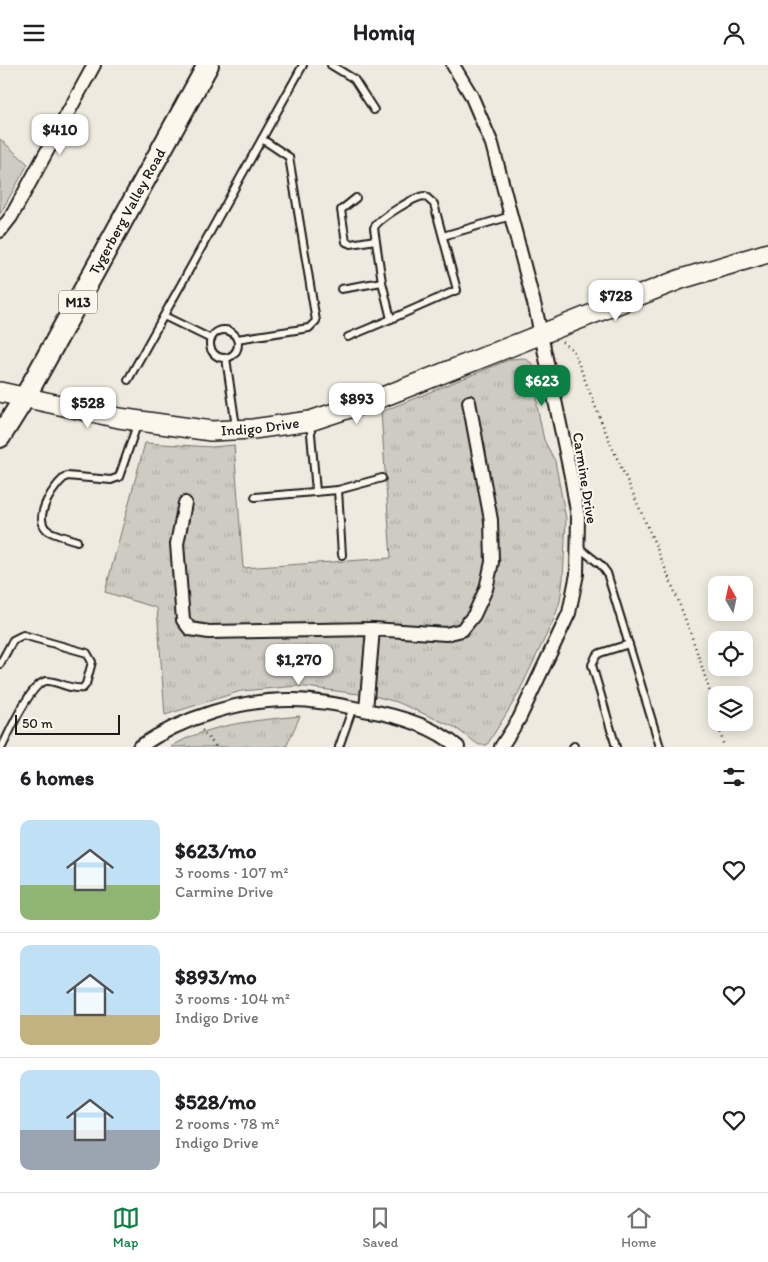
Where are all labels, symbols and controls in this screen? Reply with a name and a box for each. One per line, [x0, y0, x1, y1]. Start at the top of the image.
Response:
icon: menu [20, 19, 48, 47]
text: Homiq [353, 19, 415, 46]
icon: person [720, 19, 748, 47]
pin: $410 [30, 113, 90, 156]
text: $410 [42, 120, 78, 139]
street label: Tygerberg Valley Road [85, 144, 170, 278]
pin: $728 [586, 279, 646, 322]
text: $728 [599, 286, 633, 305]
road number: M13 [59, 291, 97, 313]
pin: $623 [512, 365, 572, 407]
text: $623 [525, 371, 559, 390]
pin: $893 [327, 383, 387, 425]
pin: $528 [58, 387, 118, 429]
text: $893 [340, 389, 374, 408]
text: $528 [71, 393, 105, 412]
street label: Indigo Drive [221, 414, 300, 440]
street label: Carmine Drive [569, 431, 601, 525]
north arrow [708, 576, 752, 621]
map controls [708, 576, 753, 731]
button: locate [708, 631, 753, 676]
pin: $1,270 [258, 643, 340, 686]
text: $1,270 [276, 650, 322, 669]
button: layers [708, 686, 753, 731]
scale bar [15, 712, 120, 735]
text: 50 m [22, 715, 53, 732]
icon: filters [720, 763, 748, 791]
text: 6 homes [20, 765, 94, 790]
text: $623/mo [175, 838, 256, 863]
icon: home [60, 840, 120, 900]
icon: heart [720, 856, 748, 884]
text: 3 rooms · 107 m² [175, 863, 288, 882]
text: Carmine Drive [175, 882, 273, 901]
text: $893/mo [175, 964, 257, 989]
icon: home [60, 965, 120, 1025]
icon: heart [720, 981, 748, 1009]
text: 3 rooms · 104 m² [175, 989, 290, 1008]
text: Indigo Drive [175, 1008, 259, 1027]
text: $528/mo [175, 1089, 256, 1114]
icon: home [60, 1090, 120, 1150]
icon: heart [720, 1106, 748, 1134]
text: 2 rooms · 78 m² [175, 1114, 280, 1133]
text: Indigo Drive [175, 1133, 259, 1152]
tab: Map [112, 1204, 140, 1251]
tab: Saved [363, 1204, 398, 1251]
tab: Home [621, 1204, 657, 1251]

